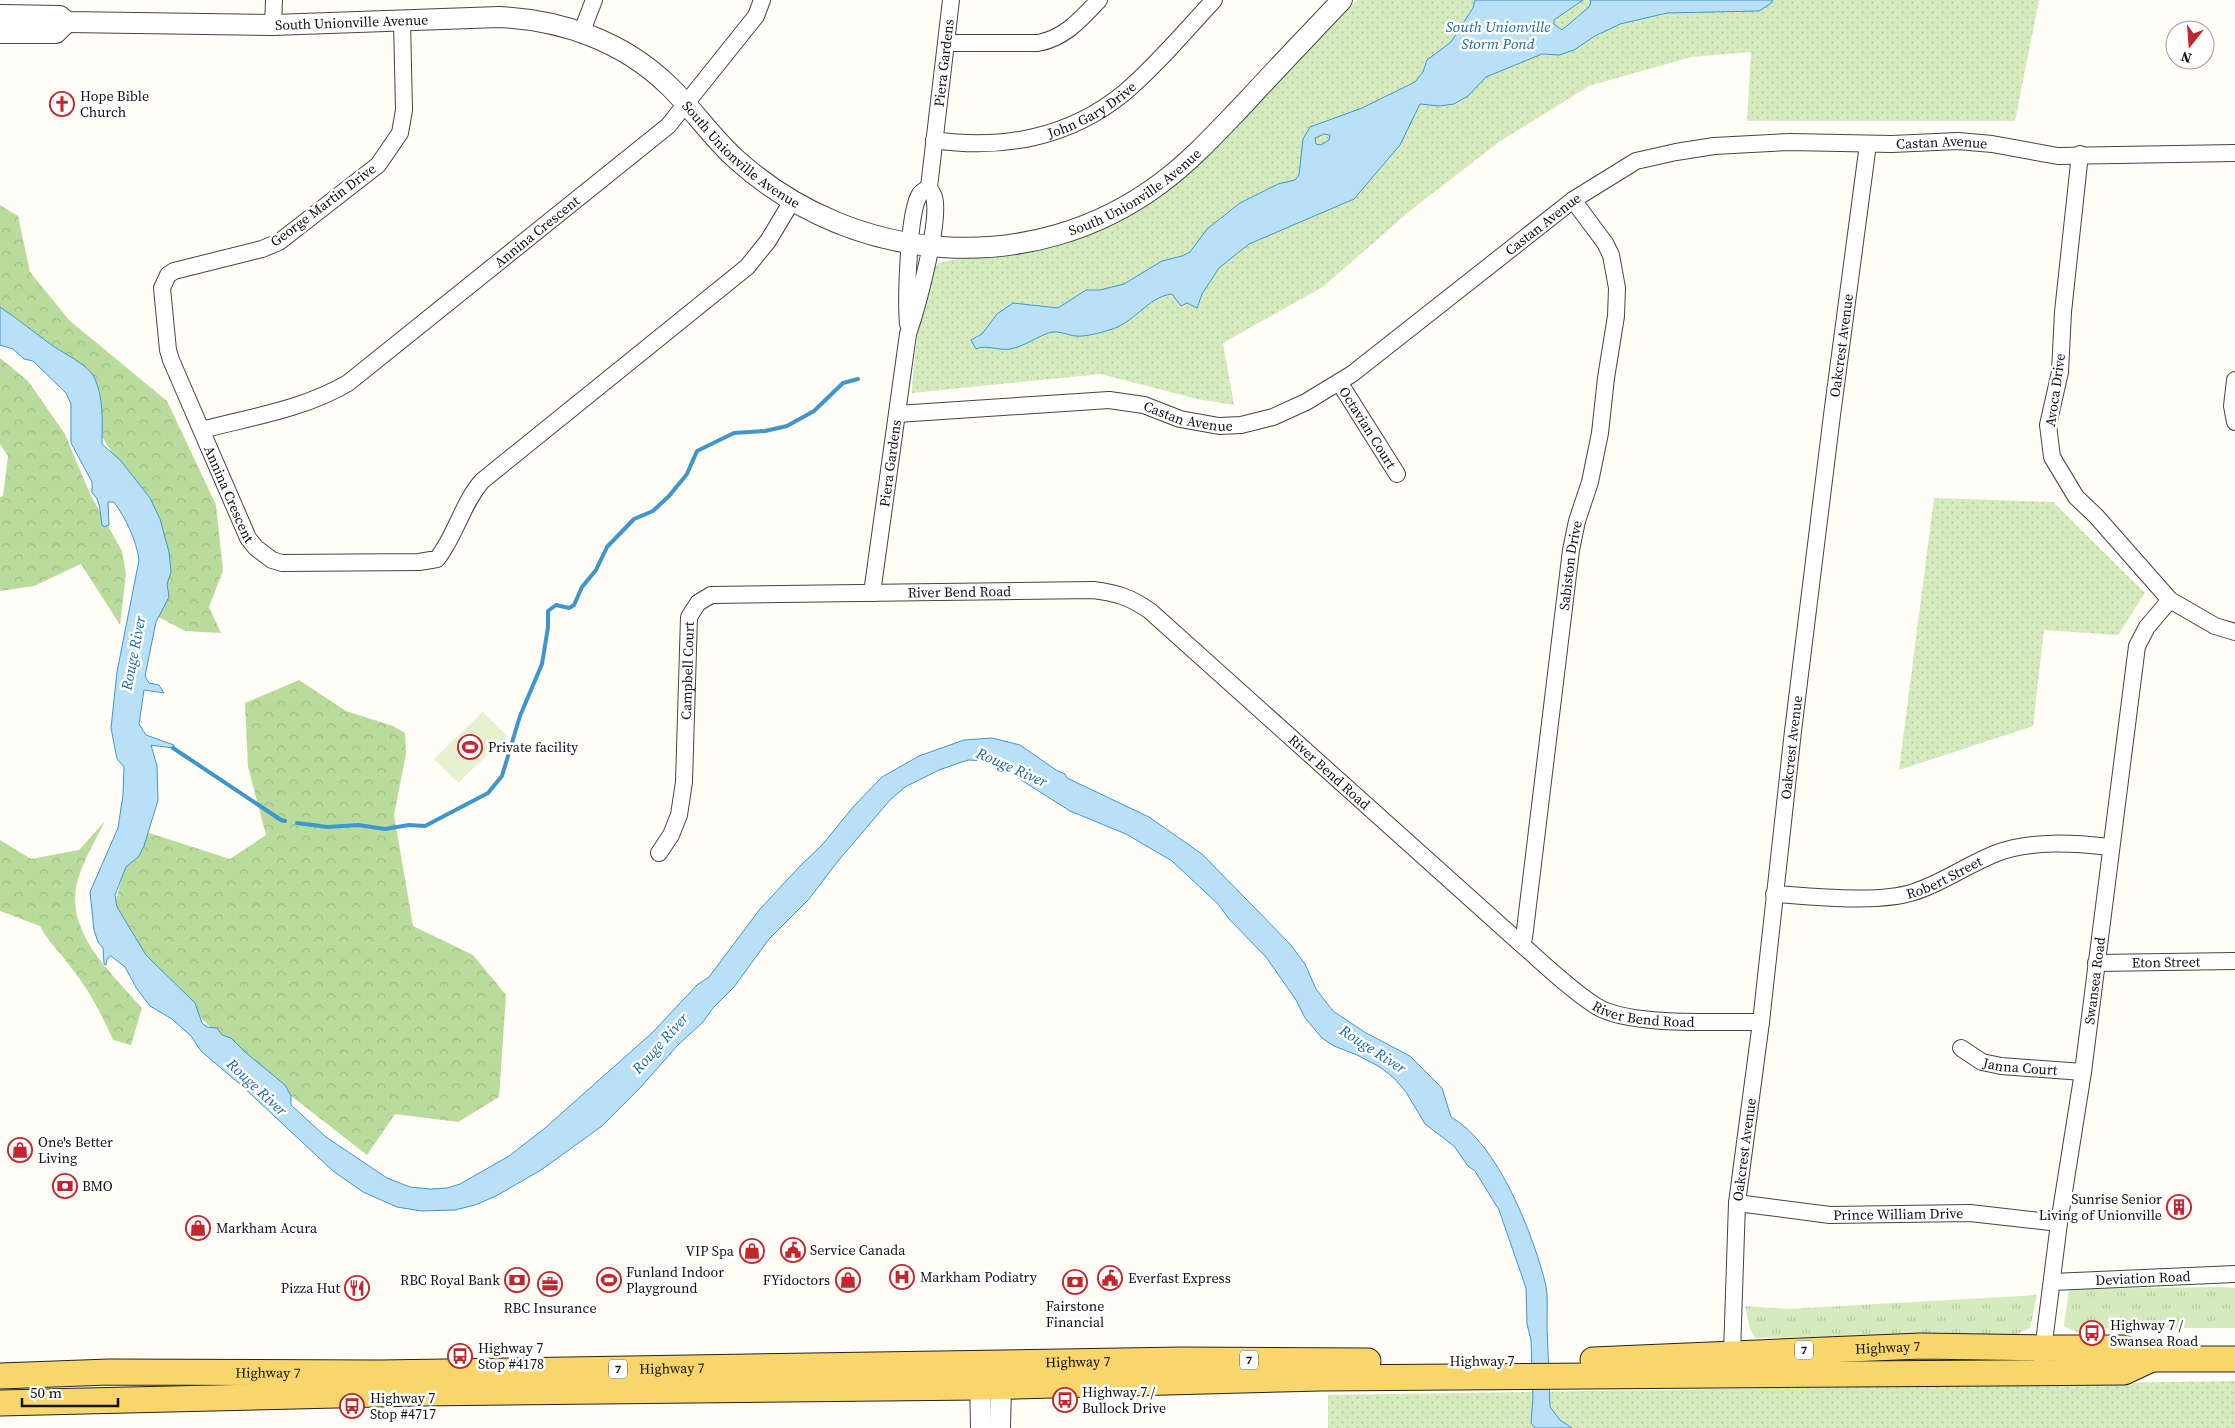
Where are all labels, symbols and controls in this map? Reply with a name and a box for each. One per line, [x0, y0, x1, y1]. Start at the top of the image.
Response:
street label: South Unionville Avenue [275, 10, 429, 35]
water label: South Unionville Storm Pond [1446, 16, 1550, 54]
street label: Piera Gardens [929, 18, 959, 108]
north arrow [2165, 20, 2215, 70]
text: N [2178, 46, 2194, 68]
street label: John Gary Drive [1044, 77, 1141, 143]
place label: Hope Bible Church [80, 86, 149, 122]
church icon: Hope Bible Church [49, 91, 75, 117]
street label: South Unionville Avenue [678, 96, 804, 213]
street label: Castan Avenue [1896, 131, 1988, 154]
street label: South Unionville Avenue [1066, 144, 1205, 241]
street label: George Martin Drive [266, 159, 380, 251]
street label: Castan Avenue [1501, 188, 1584, 260]
street label: Annina Crescent [490, 191, 584, 272]
street label: Oakcrest Avenue [1824, 293, 1858, 398]
street label: Avoca Drive [2040, 352, 2070, 428]
street label: Octavian Court [1334, 383, 1401, 473]
street label: Castan Avenue [1141, 396, 1233, 436]
street label: Piera Gardens [874, 418, 906, 508]
street label: Annina Crescent [199, 442, 259, 548]
street label: Sabiston Drive [1554, 519, 1587, 611]
street label: River Bend Road [907, 581, 1011, 602]
water label: Rouge River [115, 613, 151, 693]
street label: Campbell Court [676, 621, 699, 720]
street label: Oakcrest Avenue [1776, 694, 1807, 800]
street label: River Bend Road [1284, 730, 1375, 814]
sports icon: Private facility [457, 734, 483, 760]
place label: Private facility [488, 737, 579, 757]
water label: Rouge River [972, 742, 1052, 792]
street label: Robert Street [1904, 851, 1986, 904]
street label: Swansea Road [2079, 936, 2110, 1026]
street label: Eton Street [2132, 951, 2201, 972]
street label: River Bend Road [1588, 996, 1695, 1032]
water label: Rouge River [626, 1007, 694, 1079]
water label: Rouge River [1335, 1019, 1411, 1079]
street label: Janna Court [1980, 1052, 2059, 1080]
water label: Rouge River [222, 1053, 292, 1121]
street label: Oakcrest Avenue [1727, 1097, 1761, 1202]
place label: One's Better Living [38, 1132, 113, 1168]
shop icon: One's Better Living [7, 1137, 33, 1163]
bank icon: BMO [52, 1173, 78, 1199]
place label: BMO [82, 1176, 113, 1196]
place label: Sunrise Senior Living of Unionville [2039, 1189, 2162, 1225]
building icon: Sunrise Senior Living of Unionville [2166, 1194, 2192, 1220]
street label: Prince William Drive [1833, 1203, 1963, 1225]
shop icon: Markham Acura [185, 1215, 211, 1241]
place label: Markham Acura [216, 1218, 318, 1238]
public building icon: Service Canada [780, 1237, 806, 1263]
shop icon: VIP Spa [739, 1238, 765, 1264]
place label: Service Canada [810, 1240, 906, 1260]
place label: VIP Spa [686, 1241, 735, 1261]
place label: Funland Indoor Playground [626, 1262, 724, 1298]
hospital icon: Markham Podiatry [889, 1264, 915, 1290]
public building icon: Everfast Express [1097, 1265, 1123, 1291]
street label: Deviation Road [2095, 1266, 2191, 1290]
bank icon: RBC Royal Bank [504, 1267, 530, 1293]
sports icon: Funland Indoor Playground [596, 1267, 622, 1293]
shop icon: FYidoctors [835, 1267, 861, 1293]
place label: Markham Podiatry [920, 1267, 1038, 1287]
place label: Everfast Express [1128, 1268, 1231, 1288]
bank icon: Fairstone Financial [1062, 1269, 1088, 1295]
place label: RBC Royal Bank [400, 1270, 500, 1290]
place label: FYidoctors [763, 1270, 830, 1290]
office icon: RBC Insurance [537, 1271, 563, 1297]
restaurant icon: Pizza Hut [344, 1275, 370, 1301]
place label: Pizza Hut [281, 1278, 340, 1298]
place label: Fairstone Financial [1046, 1296, 1104, 1332]
place label: RBC Insurance [503, 1298, 597, 1318]
place label: Highway 7 / Swansea Road [2110, 1315, 2198, 1351]
bus stop icon: Highway 7 / Swansea Road [2079, 1320, 2105, 1346]
street label: Highway 7 [1855, 1336, 1921, 1359]
place label: Highway 7 Stop #4178 [478, 1338, 544, 1374]
road number: 7 [1795, 1340, 1813, 1360]
bus stop icon: Highway 7 Stop #4178 [447, 1343, 473, 1369]
road number: 7 [1240, 1350, 1258, 1370]
street label: Highway 7 [1045, 1351, 1111, 1372]
street label: Highway 7 [1449, 1351, 1515, 1371]
street label: Highway 7 [639, 1358, 705, 1379]
road number: 7 [609, 1360, 627, 1378]
street label: Highway 7 [235, 1362, 301, 1383]
scale bar [22, 1376, 119, 1408]
text: 50 m [30, 1382, 62, 1403]
place label: Highway 7 / Bullock Drive [1082, 1382, 1166, 1418]
bus stop icon: Highway 7 / Bullock Drive [1052, 1387, 1078, 1413]
place label: Highway 7 Stop #4717 [370, 1388, 436, 1424]
bus stop icon: Highway 7 Stop #4717 [339, 1393, 365, 1419]

